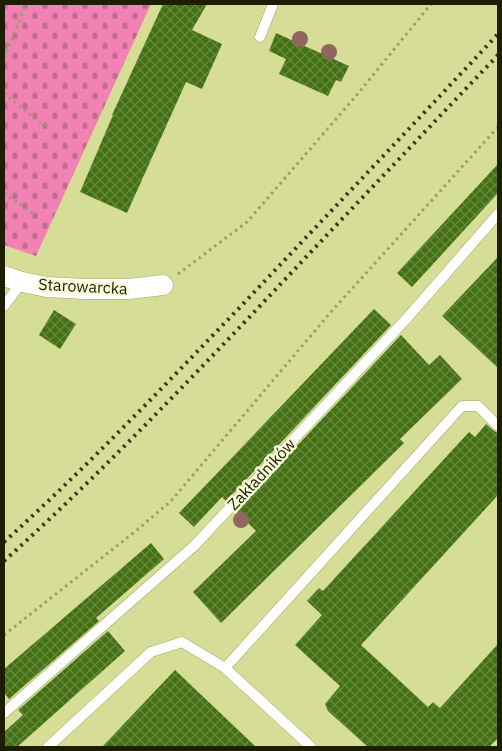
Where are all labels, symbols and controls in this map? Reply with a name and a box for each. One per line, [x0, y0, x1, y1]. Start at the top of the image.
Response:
street label: Starowarcka [38, 274, 129, 298]
street label: Zakładników [223, 434, 299, 514]

